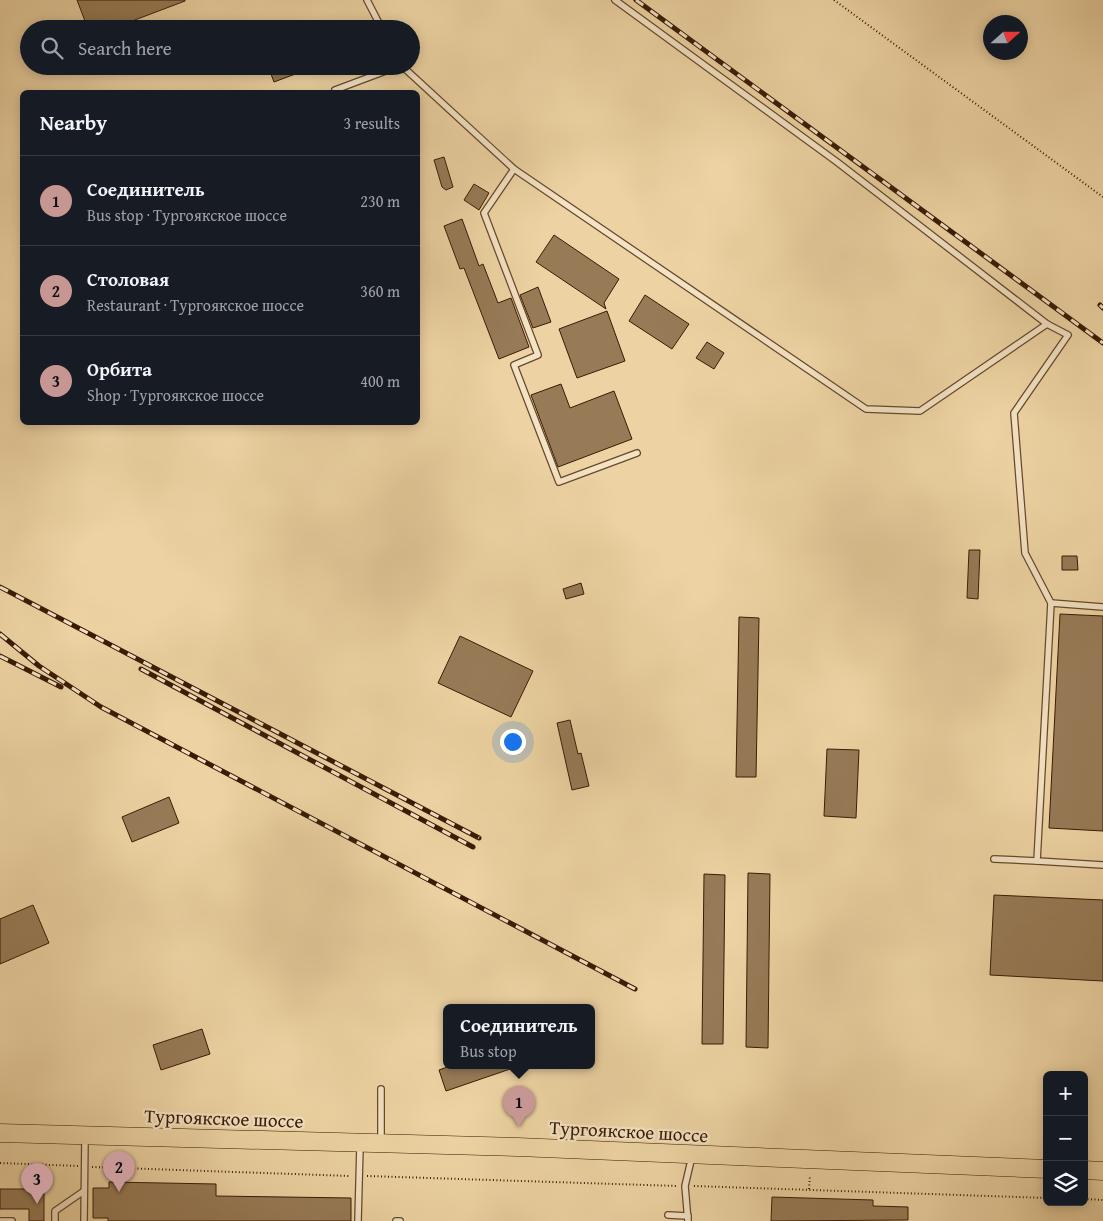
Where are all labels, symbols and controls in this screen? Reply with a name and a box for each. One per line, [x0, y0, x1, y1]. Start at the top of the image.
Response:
north arrow [983, 15, 1028, 60]
search box [20, 20, 420, 75]
icon: search [38, 34, 66, 62]
text: Search here [78, 34, 172, 62]
text: Nearby [40, 107, 107, 138]
text: 3 results [343, 111, 400, 135]
text: Соединитель [87, 175, 205, 203]
text: 1 [52, 189, 60, 213]
text: 230 m [360, 189, 400, 213]
text: Bus stop · Тургоякское шоссе [87, 203, 287, 227]
text: Столовая [87, 265, 169, 293]
text: 2 [52, 279, 60, 303]
text: 360 m [360, 279, 400, 303]
text: Restaurant · Тургоякское шоссе [87, 293, 304, 317]
text: Орбита [87, 355, 152, 383]
text: 3 [52, 369, 60, 393]
text: 400 m [360, 369, 400, 393]
text: Shop · Тургоякское шоссе [87, 383, 264, 407]
your location [500, 729, 526, 755]
popup [443, 1004, 595, 1069]
text: Соединитель [460, 1011, 578, 1039]
text: Bus stop [460, 1039, 517, 1063]
map controls [1043, 1071, 1088, 1206]
button: + [1043, 1071, 1088, 1116]
pin: 1 [503, 1086, 535, 1127]
street label: Тургоякское шоссе [144, 1101, 304, 1135]
street label: Тургоякское шоссе [549, 1113, 709, 1149]
button: − [1043, 1116, 1088, 1161]
pin: 2 [103, 1151, 135, 1192]
button: layers [1043, 1161, 1088, 1206]
pin: 3 [21, 1163, 53, 1204]

